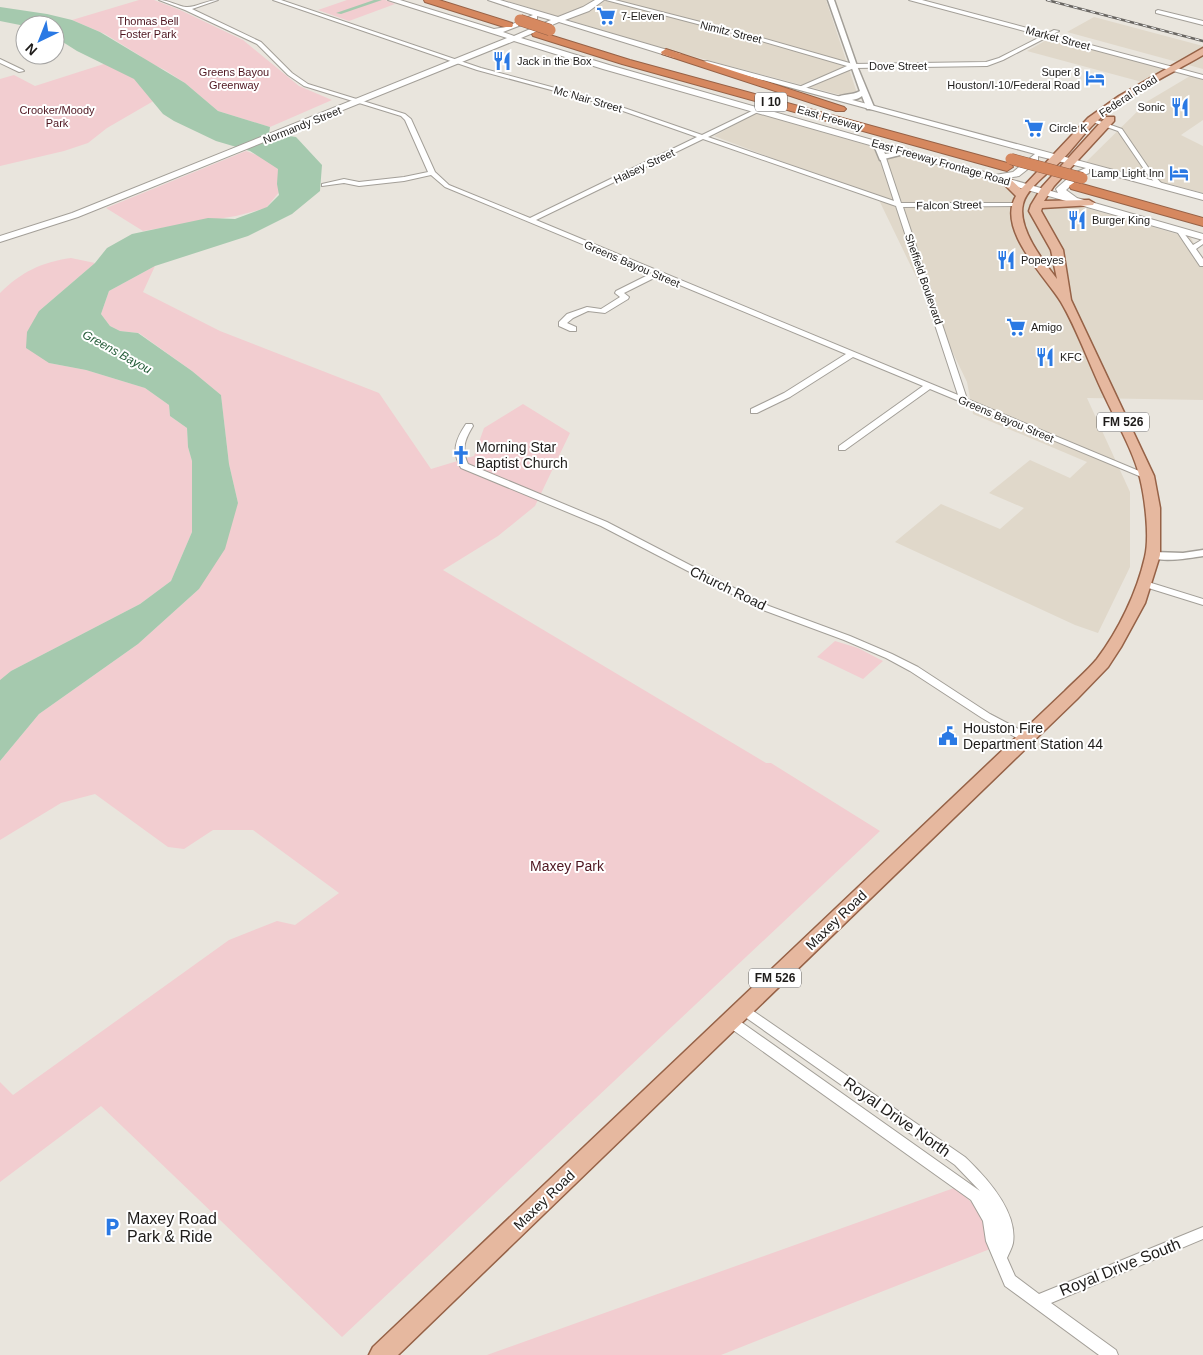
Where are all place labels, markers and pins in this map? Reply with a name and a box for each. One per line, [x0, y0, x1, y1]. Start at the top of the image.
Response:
supermarket icon: 7-Eleven [595, 5, 617, 27]
place label: 7-Eleven [621, 10, 664, 22]
restaurant icon: Jack in the Box [491, 50, 513, 72]
place label: Jack in the Box [517, 55, 592, 67]
place label: Super 8 Houston/I-10/Federal Road [947, 66, 1080, 91]
hotel icon: Super 8 Houston/I-10/Federal Road [1084, 67, 1106, 89]
restaurant icon: Sonic [1169, 96, 1191, 118]
place label: Sonic [1137, 101, 1165, 113]
supermarket icon: Circle K [1023, 117, 1045, 139]
place label: Circle K [1049, 122, 1088, 134]
hotel icon: Lamp Light Inn [1168, 162, 1190, 184]
place label: Lamp Light Inn [1091, 167, 1164, 179]
restaurant icon: Burger King [1066, 209, 1088, 231]
place label: Burger King [1092, 214, 1150, 226]
restaurant icon: Popeyes [995, 249, 1017, 271]
place label: Popeyes [1021, 254, 1064, 266]
supermarket icon: Amigo [1005, 316, 1027, 338]
place label: Amigo [1031, 321, 1062, 333]
restaurant icon: KFC [1034, 346, 1056, 368]
place label: KFC [1060, 351, 1082, 363]
place label: Morning Star Baptist Church [476, 439, 568, 471]
church icon: Morning Star Baptist Church [450, 444, 472, 466]
place label: Houston Fire Department Station 44 [963, 720, 1103, 752]
public building icon: Houston Fire Department Station 44 [937, 725, 959, 747]
place label: Maxey Road Park & Ride [127, 1210, 217, 1245]
parking icon: Maxey Road Park & Ride [101, 1216, 123, 1238]

